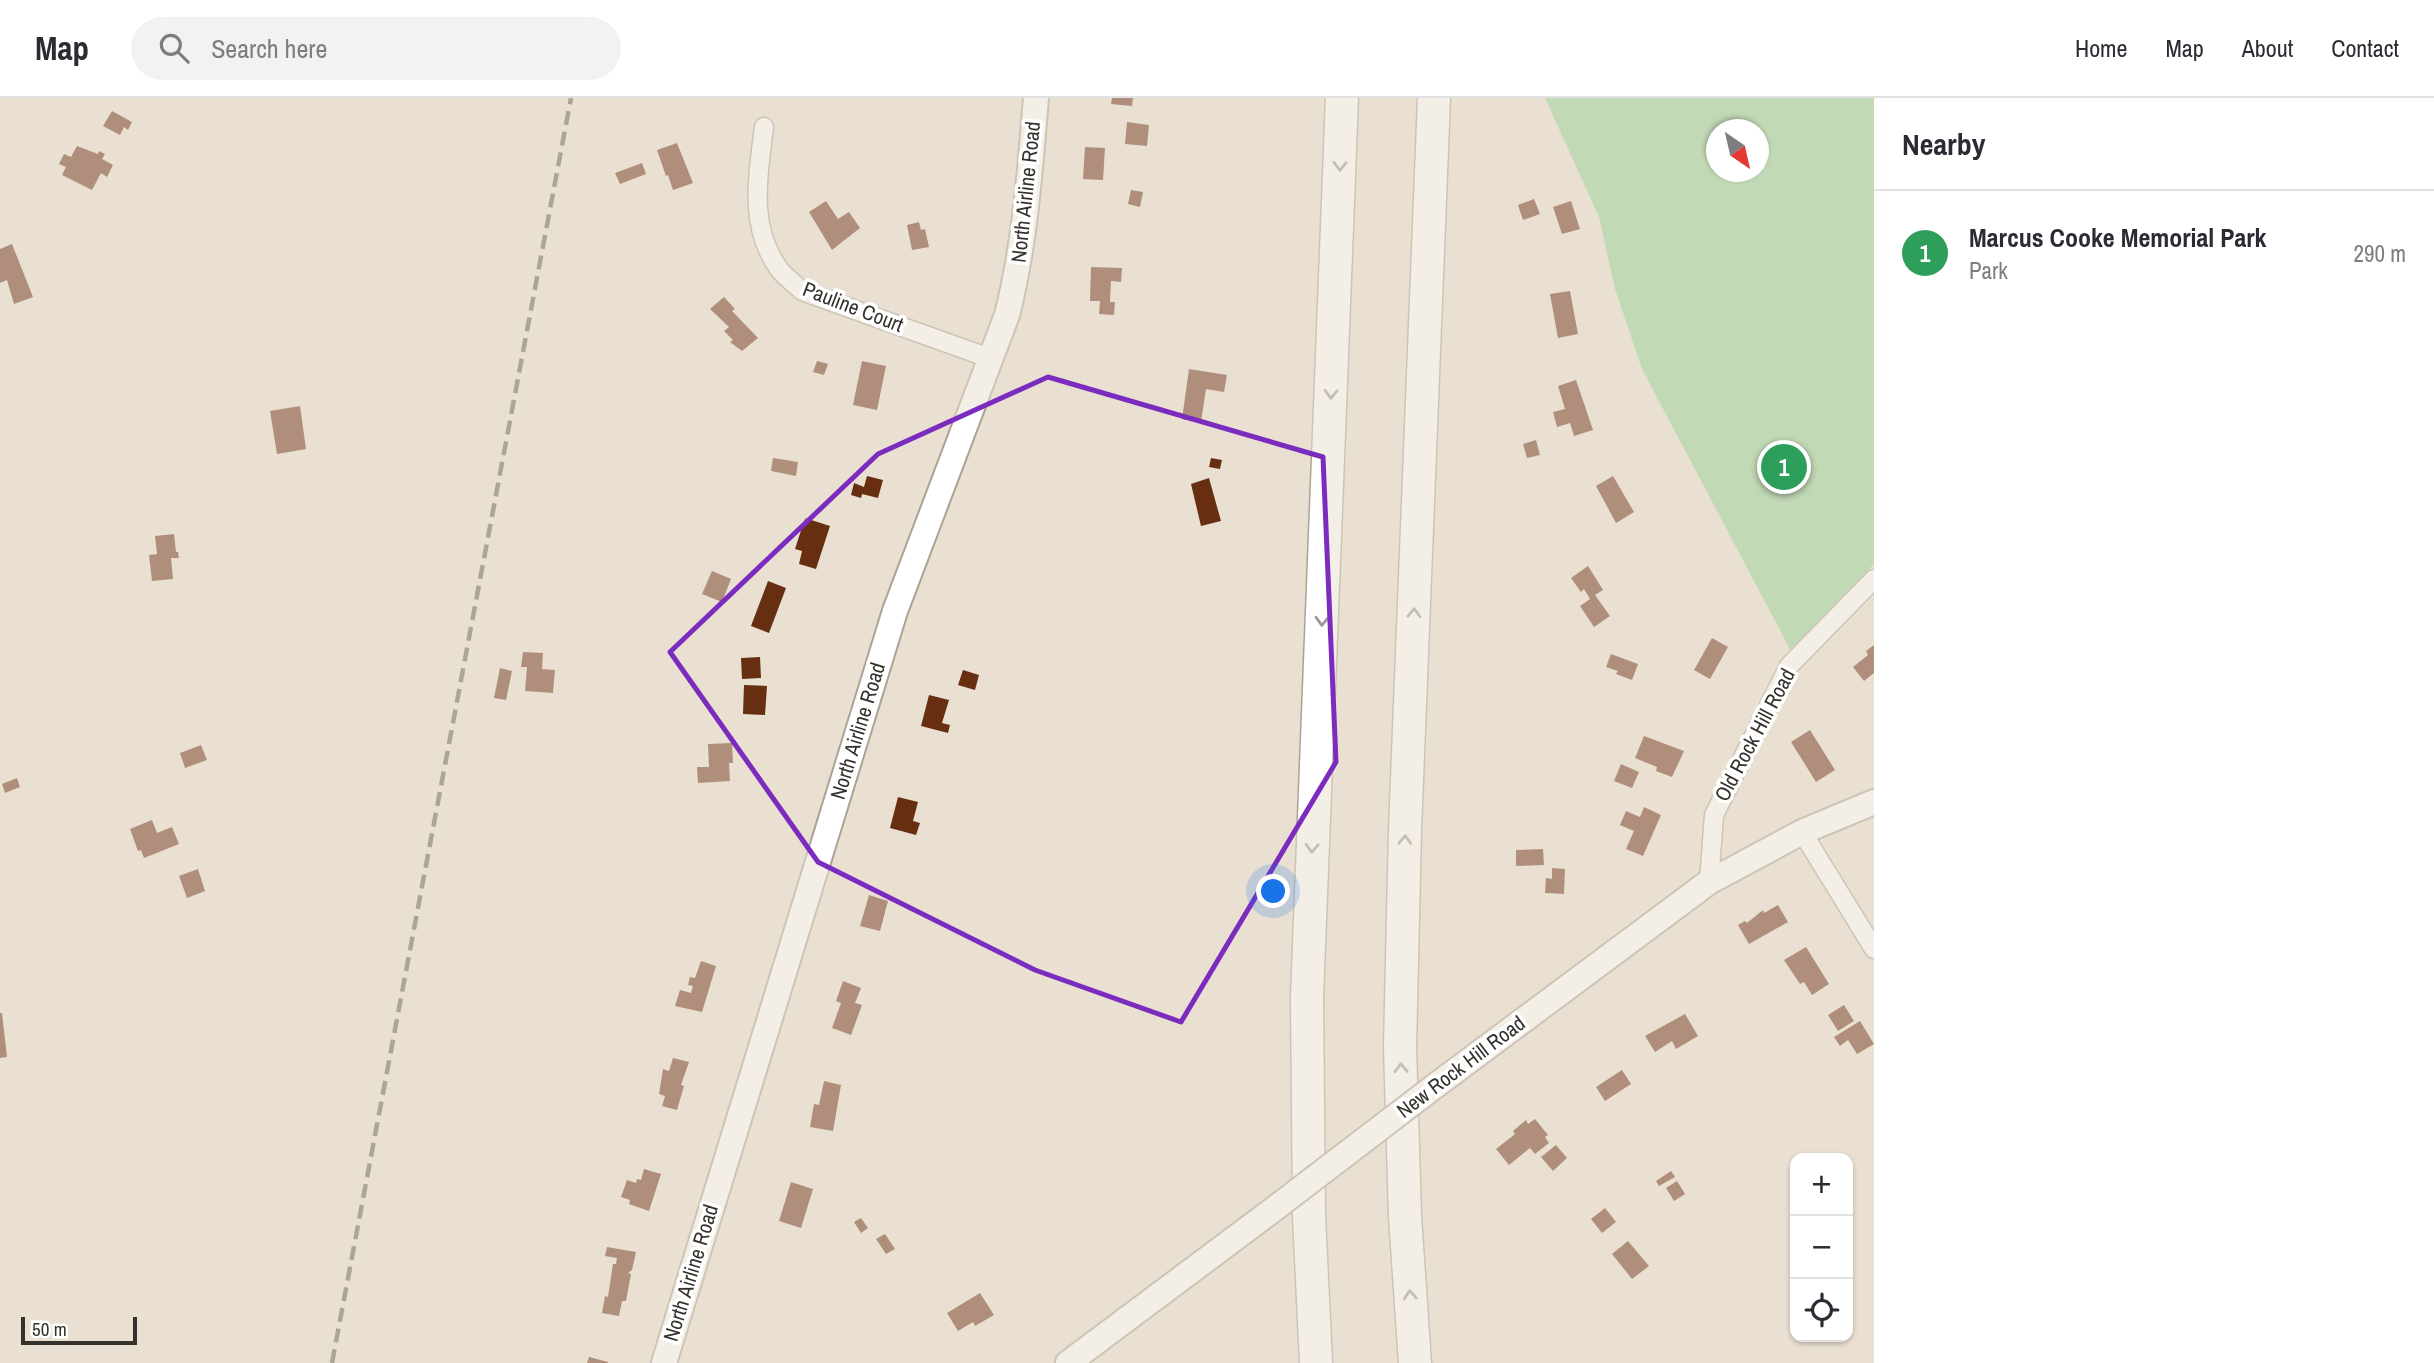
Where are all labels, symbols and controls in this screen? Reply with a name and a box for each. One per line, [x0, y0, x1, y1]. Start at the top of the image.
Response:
search box [131, 17, 621, 80]
text: Map [35, 26, 89, 70]
icon: search [155, 29, 193, 67]
text: Search here [211, 31, 327, 66]
text: Home [2075, 32, 2127, 64]
text: Map [2165, 32, 2204, 64]
text: About [2242, 32, 2293, 64]
text: Contact [2331, 32, 2399, 64]
north arrow [1706, 119, 1769, 182]
street label: North Airline Road [1004, 120, 1047, 264]
text: Nearby [1902, 124, 1985, 164]
one-way arrow [1332, 161, 1347, 172]
text: Marcus Cooke Memorial Park [1969, 220, 2266, 255]
text: 1 [1920, 238, 1930, 269]
text: 290 m [2354, 238, 2406, 269]
text: Park [1969, 255, 2008, 286]
street label: Pauline Court [799, 274, 908, 339]
one-way arrow [1323, 388, 1338, 399]
pin: 1 [1761, 441, 1807, 493]
one-way arrow [1406, 607, 1421, 618]
one-way arrow [1314, 616, 1329, 627]
street label: North Airline Road [823, 659, 892, 803]
street label: Old Rock Hill Road [1707, 663, 1802, 806]
one-way arrow [1397, 834, 1412, 845]
one-way arrow [1305, 843, 1320, 854]
your location [1256, 874, 1290, 908]
street label: New Rock Hill Road [1390, 1009, 1531, 1125]
one-way arrow [1393, 1062, 1409, 1072]
map controls [1790, 1153, 1853, 1342]
button: + [1790, 1153, 1853, 1216]
street label: North Airline Road [656, 1201, 725, 1345]
button: − [1790, 1216, 1853, 1279]
button: locate [1790, 1279, 1853, 1342]
one-way arrow [1403, 1289, 1418, 1300]
scale bar [21, 1314, 136, 1346]
text: 50 m [32, 1316, 67, 1342]

